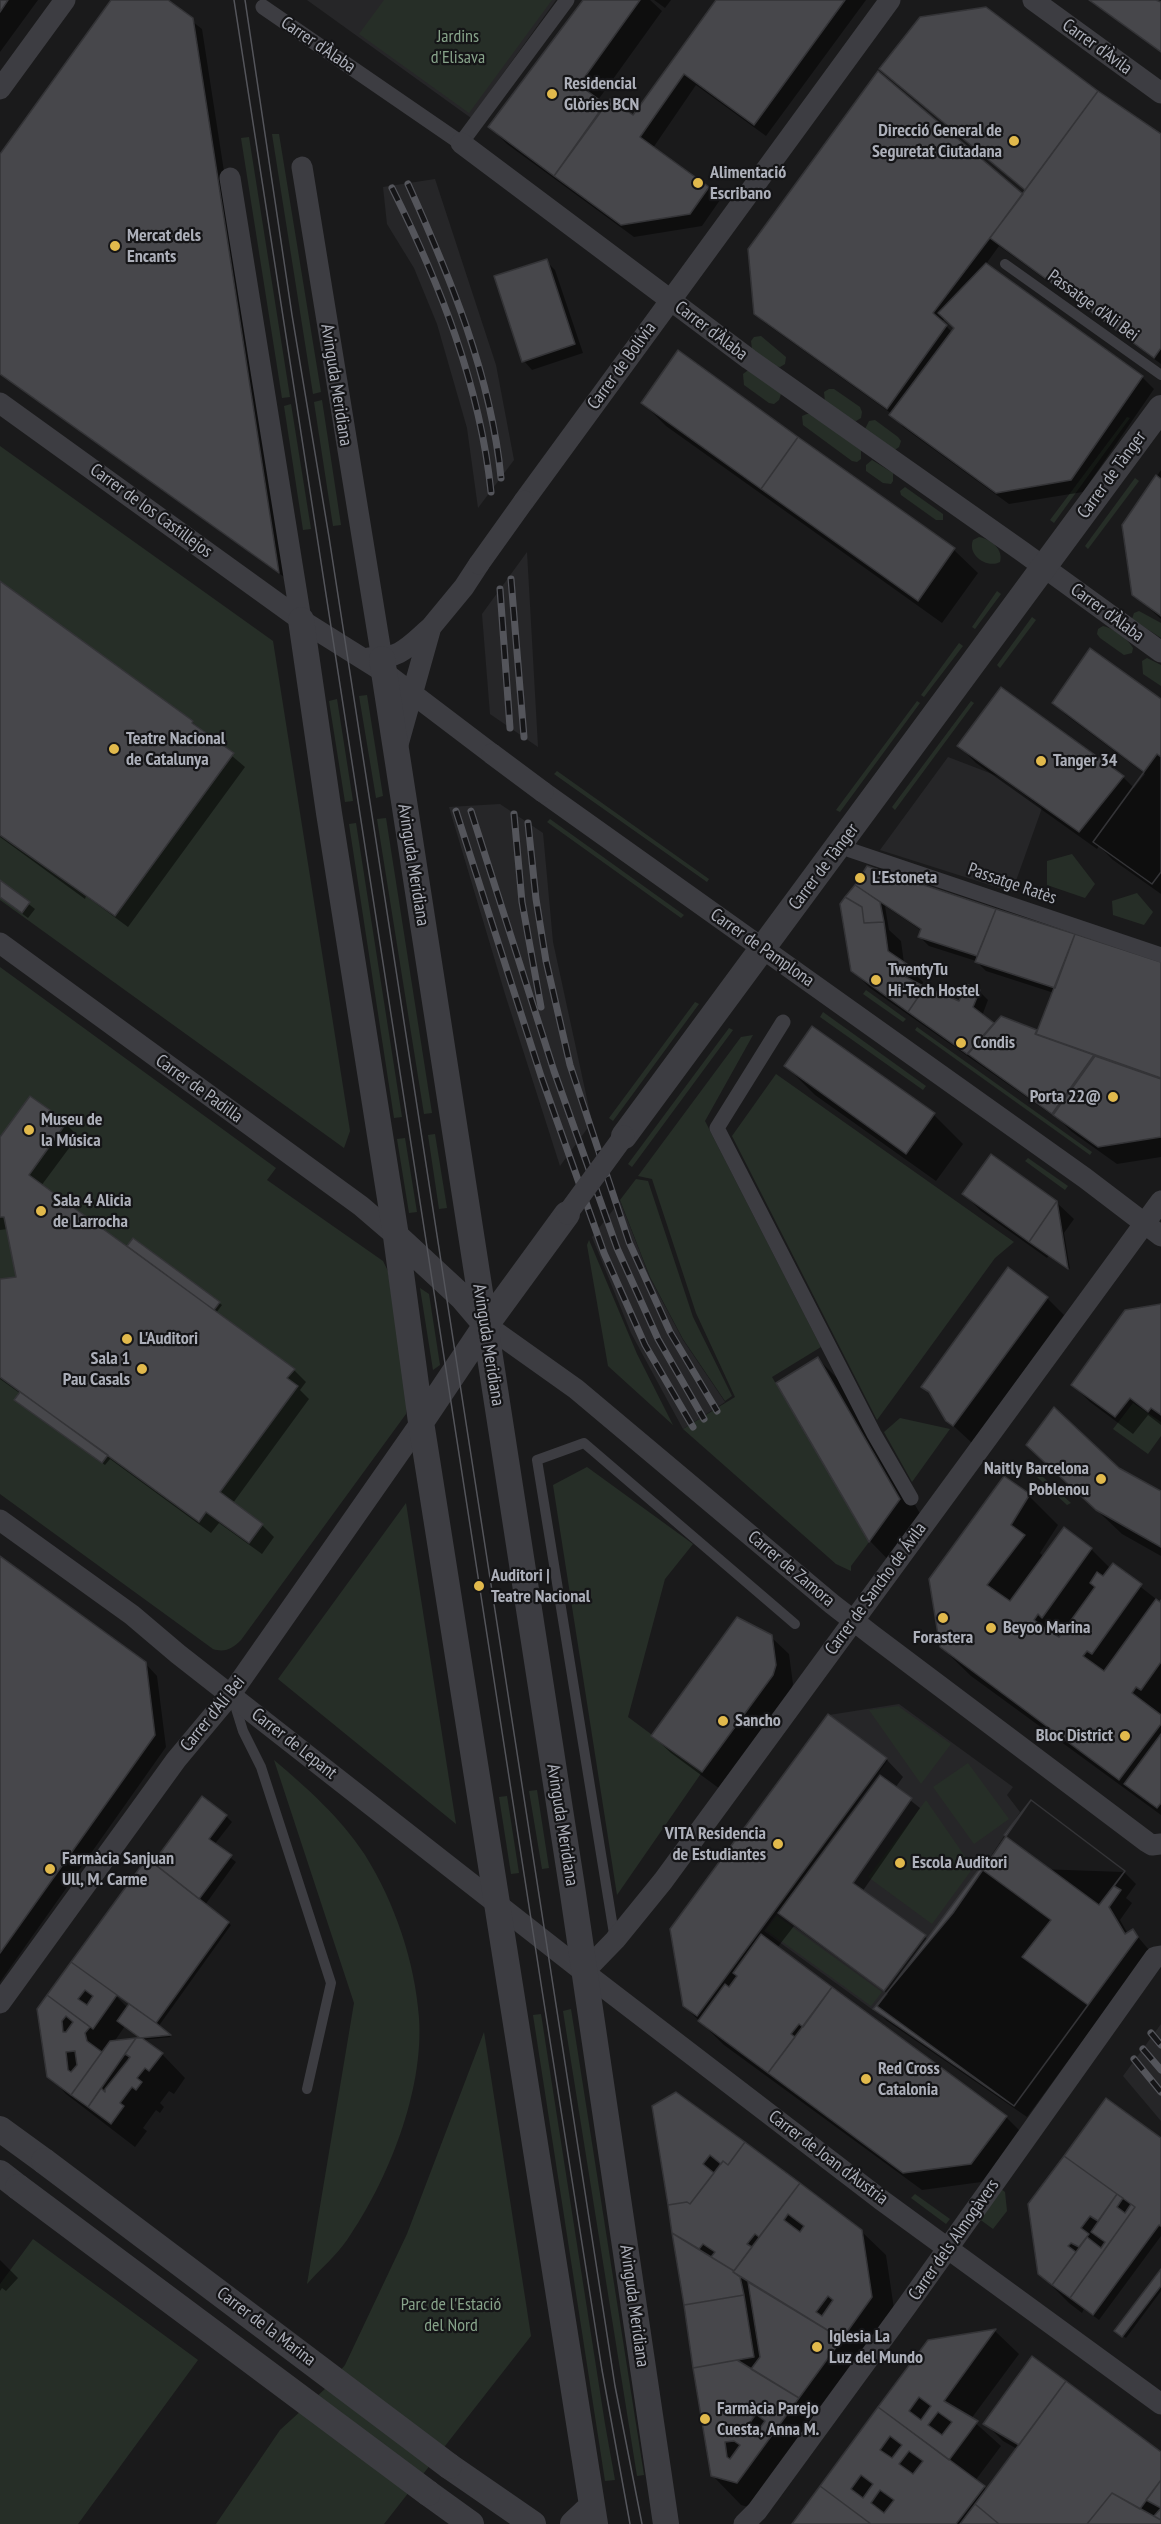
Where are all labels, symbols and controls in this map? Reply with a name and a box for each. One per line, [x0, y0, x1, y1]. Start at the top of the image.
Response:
street label: Carrer d'Àlaba [277, 12, 359, 78]
street label: Carrer d'Àvila [1058, 15, 1136, 79]
park label: Jardins d'Elisava [431, 26, 485, 68]
place label: Residencial Glòries BCN [564, 73, 639, 116]
marker: Residencial Glòries BCN [545, 87, 559, 101]
place label: Direcció General de Seguretat Ciutadana [872, 120, 1002, 162]
marker: Direcció General de Seguretat Ciutadana [1007, 134, 1021, 148]
place label: Alimentació Escribano [710, 162, 786, 204]
marker: Alimentació Escribano [691, 176, 705, 190]
place label: Mercat dels Encants [127, 225, 201, 268]
marker: Mercat dels Encants [108, 239, 122, 253]
street label: Passatge d'Ali Bei [1043, 266, 1143, 346]
street label: Carrer d'Àlaba [670, 297, 752, 365]
street label: Carrer de Bolívia [583, 318, 661, 414]
street label: Avinguda Meridiana [316, 323, 356, 447]
street label: Carrer de Tànger [1073, 427, 1151, 523]
street label: Carrer de los Castillejos [86, 459, 216, 563]
street label: Carrer d'Àlaba [1066, 579, 1148, 647]
place label: Teatre Nacional de Catalunya [126, 728, 225, 771]
marker: Teatre Nacional de Catalunya [107, 742, 121, 756]
place label: Tanger 34 [1053, 750, 1117, 772]
marker: Tanger 34 [1034, 754, 1048, 768]
street label: Avinguda Meridiana [393, 803, 433, 927]
street label: Carrer de Tànger [785, 820, 863, 914]
street label: Passatge Ratès [965, 859, 1059, 909]
place label: L'Estoneta [872, 867, 937, 889]
marker: L'Estoneta [853, 871, 867, 885]
street label: Carrer de Pamplona [706, 904, 818, 992]
place label: TwentyTu Hi-Tech Hostel [888, 959, 979, 1002]
marker: TwentyTu Hi-Tech Hostel [869, 973, 883, 987]
place label: Condis [973, 1032, 1015, 1054]
marker: Condis [954, 1036, 968, 1050]
street label: Carrer de Padilla [151, 1050, 247, 1128]
place label: Porta 22@ [1030, 1086, 1101, 1108]
marker: Porta 22@ [1106, 1090, 1120, 1104]
place label: Museu de la Música [41, 1109, 102, 1152]
marker: Museu de la Música [22, 1123, 36, 1137]
place label: Sala 4 Alicia de Larrocha [53, 1190, 131, 1232]
marker: Sala 4 Alicia de Larrocha [34, 1204, 48, 1218]
street label: Avinguda Meridiana [468, 1283, 508, 1407]
place label: L'Auditori [139, 1328, 198, 1350]
marker: L'Auditori [120, 1332, 134, 1346]
place label: Sala 1 Pau Casals [63, 1348, 130, 1390]
marker: Sala 1 Pau Casals [135, 1362, 149, 1376]
place label: Naitly Barcelona Poblenou [984, 1458, 1089, 1500]
marker: Naitly Barcelona Poblenou [1094, 1472, 1108, 1486]
street label: Carrer de Sancho de Ávila [821, 1519, 931, 1659]
street label: Carrer de Zamora [743, 1526, 839, 1612]
place label: Auditori | Teatre Nacional [491, 1565, 590, 1608]
marker: Auditori | Teatre Nacional [472, 1579, 486, 1593]
marker: Forastera [936, 1611, 950, 1625]
place label: Beyoo Marina [1003, 1617, 1090, 1639]
marker: Beyoo Marina [984, 1621, 998, 1635]
place label: Forastera [913, 1627, 973, 1649]
street label: Carrer d'Alí Bei [176, 1672, 250, 1756]
street label: Carrer de Lepant [247, 1704, 341, 1784]
place label: Sancho [735, 1710, 781, 1732]
marker: Sancho [716, 1714, 730, 1728]
place label: Bloc District [1036, 1725, 1113, 1747]
marker: Bloc District [1118, 1729, 1132, 1743]
street label: Avinguda Meridiana [542, 1763, 582, 1887]
place label: VITA Residencia de Estudiantes [665, 1823, 766, 1866]
marker: VITA Residencia de Estudiantes [771, 1837, 785, 1851]
place label: Farmàcia Sanjuan Ull, M. Carme [62, 1848, 174, 1890]
place label: Escola Auditori [912, 1852, 1007, 1874]
marker: Escola Auditori [893, 1856, 907, 1870]
marker: Farmàcia Sanjuan Ull, M. Carme [43, 1862, 57, 1876]
place label: Red Cross Catalonia [878, 2058, 940, 2100]
marker: Red Cross Catalonia [859, 2072, 873, 2086]
street label: Carrer de Joan d'Àustria [764, 2106, 892, 2210]
street label: Carrer dels Almogàvers [904, 2175, 1004, 2305]
street label: Avinguda Meridiana [615, 2244, 653, 2368]
street label: Carrer de la Marina [212, 2283, 320, 2371]
park label: Parc de l'Estació del Nord [401, 2294, 501, 2336]
place label: Iglesia La Luz del Mundo [829, 2326, 923, 2368]
marker: Iglesia La Luz del Mundo [810, 2340, 824, 2354]
place label: Farmàcia Parejo Cuesta, Anna M. [717, 2398, 819, 2440]
marker: Farmàcia Parejo Cuesta, Anna M. [698, 2412, 712, 2426]

